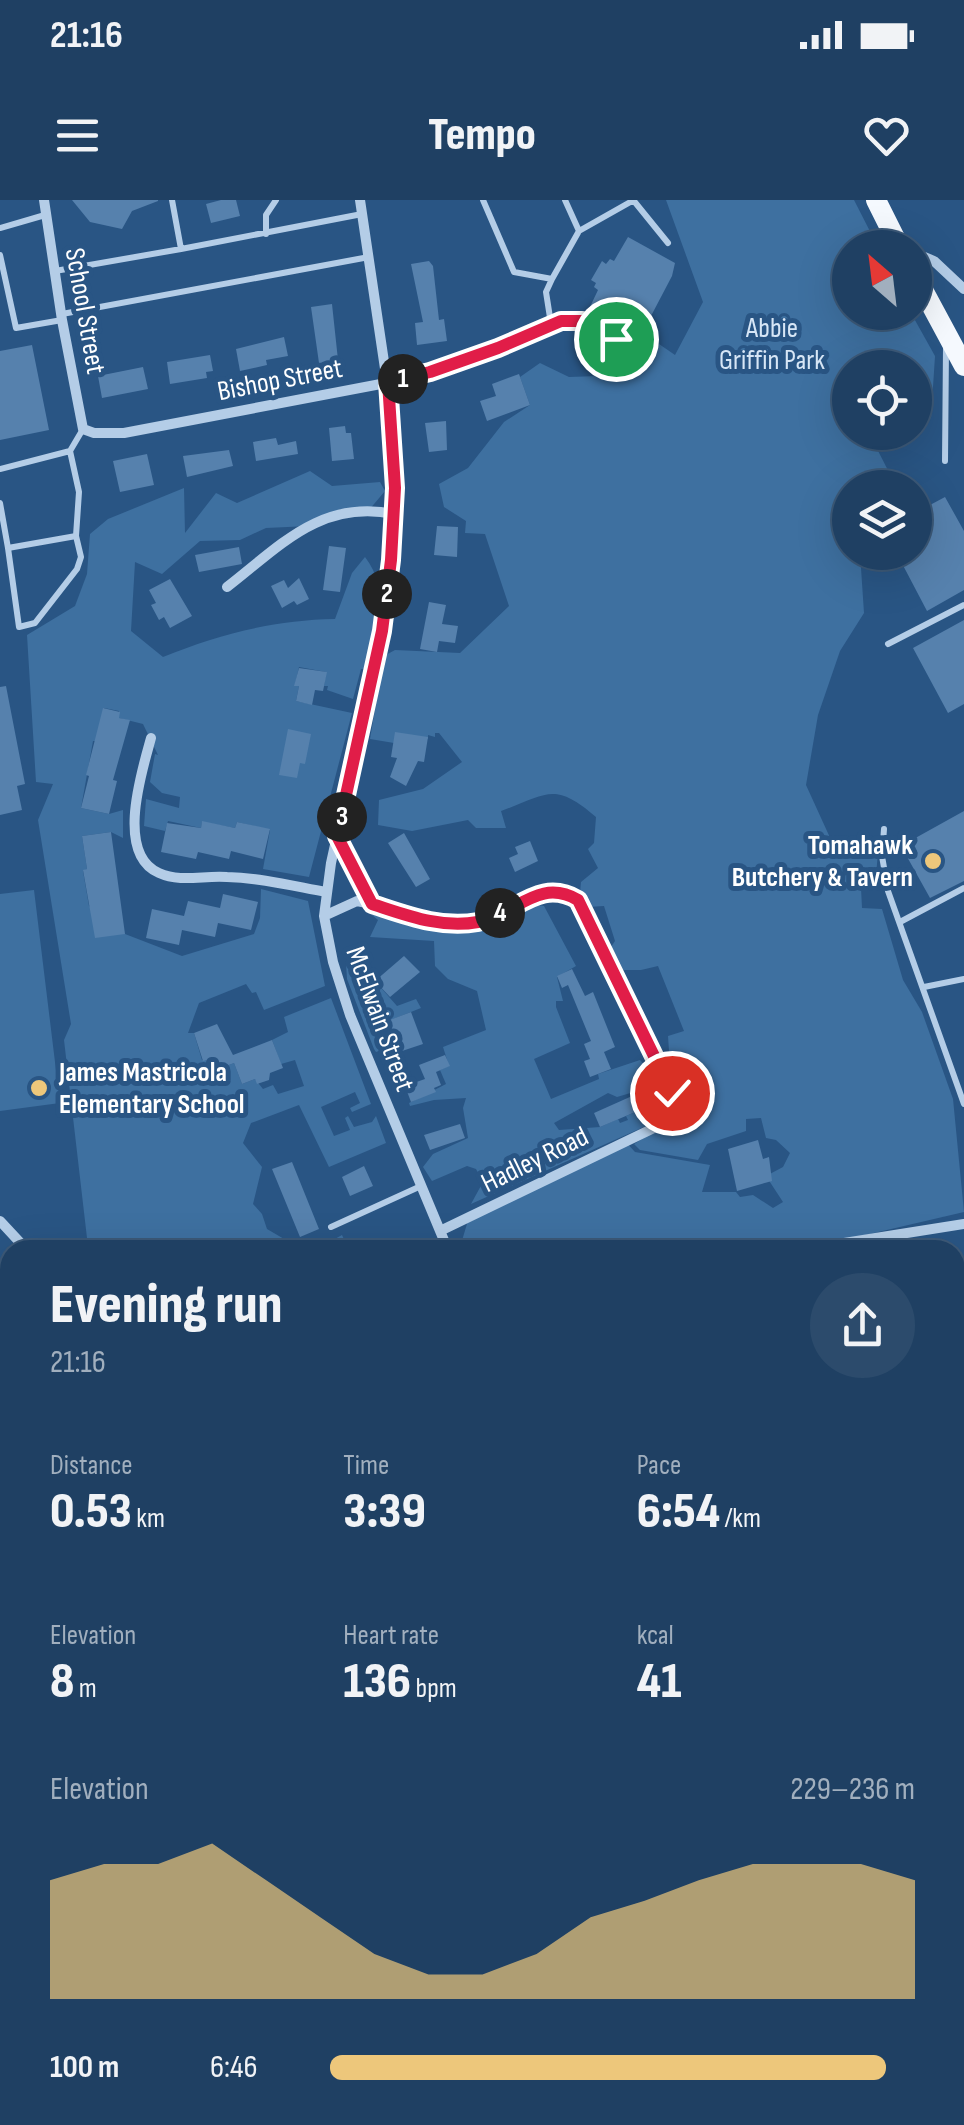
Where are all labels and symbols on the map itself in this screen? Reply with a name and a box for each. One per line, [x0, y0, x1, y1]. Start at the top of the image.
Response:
north arrow [832, 230, 932, 330]
street label: School Street [58, 246, 112, 376]
pin [574, 297, 659, 382]
park label: Abbie Griffin Park [719, 312, 825, 377]
street label: Bishop Street [215, 352, 345, 408]
pin: 1 [378, 354, 428, 404]
pin: 2 [362, 569, 412, 619]
pin: 3 [317, 792, 367, 842]
place label: Tomahawk Butchery & Tavern [732, 829, 913, 894]
marker: Tomahawk Butchery & Tavern [922, 850, 944, 872]
pin: 4 [475, 888, 525, 938]
street label: McElwain Street [339, 942, 421, 1096]
pin [630, 1051, 715, 1136]
place label: James Mastricola Elementary School [58, 1056, 245, 1121]
marker: James Mastricola Elementary School [28, 1077, 50, 1099]
street label: Hadley Road [476, 1120, 594, 1200]

